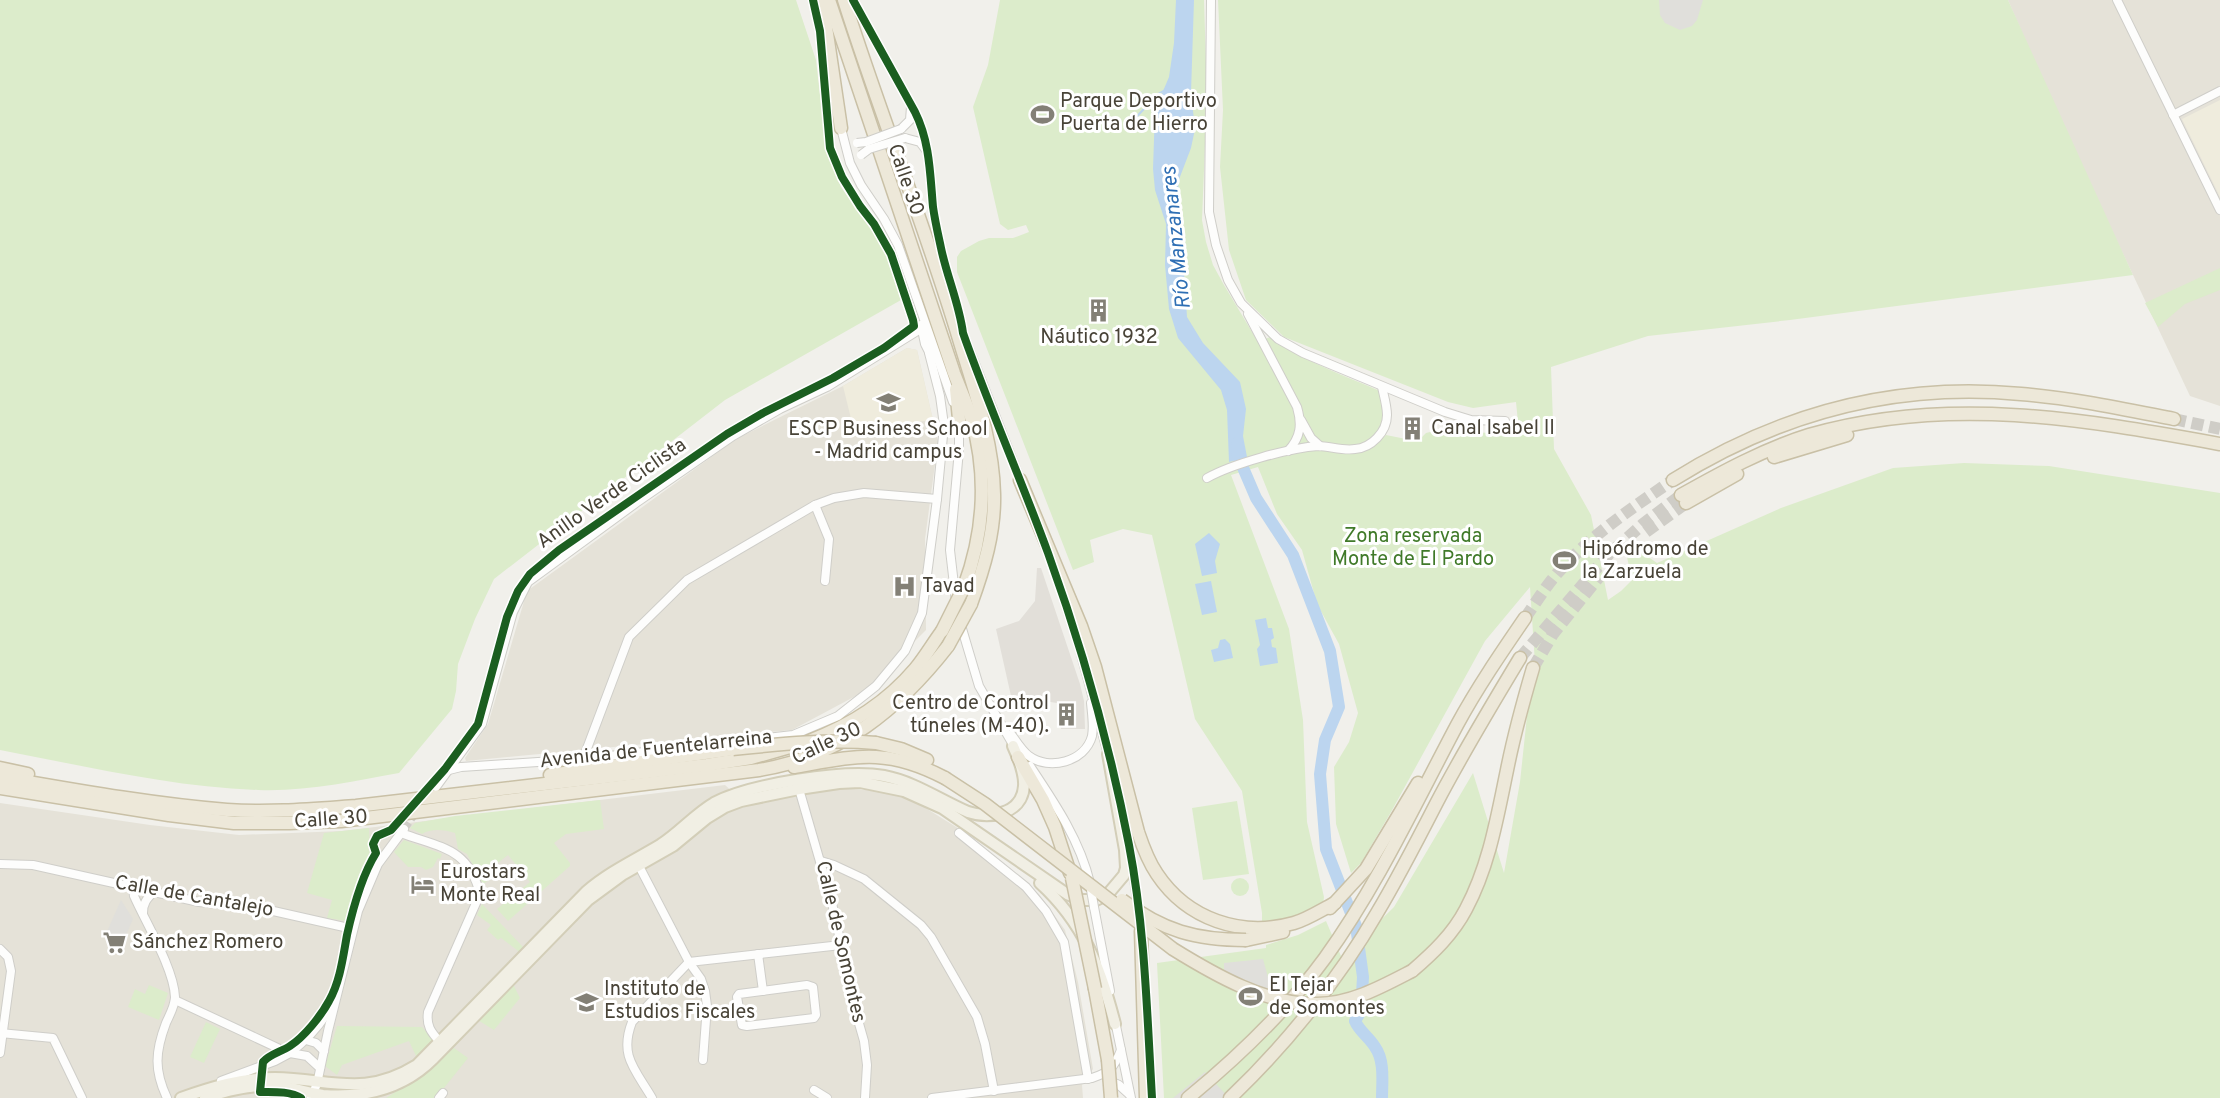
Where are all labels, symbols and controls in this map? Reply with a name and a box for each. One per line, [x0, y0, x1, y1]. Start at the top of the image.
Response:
place label: Parque Deportivo Puerta de Hierro [1060, 89, 1217, 138]
sports icon: Parque Deportivo Puerta de Hierro [1029, 101, 1055, 127]
street label: Calle 30 [881, 141, 929, 219]
water label: Río Manzanares [1156, 165, 1198, 311]
building icon: Náutico 1932 [1086, 298, 1112, 324]
place label: Náutico 1932 [1040, 325, 1158, 351]
school or university icon: ESCP Business School - Madrid campus [875, 390, 901, 416]
building icon: Canal Isabel II [1400, 416, 1426, 442]
place label: Canal Isabel II [1431, 416, 1555, 442]
place label: ESCP Business School - Madrid campus [788, 417, 988, 466]
street label: Anillo Verde Ciclista [532, 433, 692, 555]
park label: Zona reservada Monte de El Pardo [1332, 524, 1494, 573]
place label: Hipódromo de la Zarzuela [1582, 537, 1709, 586]
sports icon: Hipódromo de la Zarzuela [1551, 548, 1577, 574]
hospital icon: Tavad [891, 574, 917, 600]
place label: Tavad [922, 574, 975, 600]
place label: Centro de Control túneles (M-40). [892, 691, 1049, 740]
building icon: Centro de Control túneles (M-40). [1054, 702, 1080, 728]
street label: Calle 30 [788, 717, 866, 771]
street label: Avenida de Fuentelarreina [538, 725, 774, 775]
street label: Calle 30 [293, 804, 369, 836]
street label: Calle de Somontes [809, 859, 871, 1025]
place label: Eurostars Monte Real [440, 860, 540, 909]
street label: Calle de Cantalejo [113, 870, 275, 924]
hotel icon: Eurostars Monte Real [409, 871, 435, 897]
supermarket icon: Sánchez Romero [101, 930, 127, 956]
place label: Sánchez Romero [132, 930, 283, 956]
place label: El Tejar de Somontes [1269, 973, 1385, 1022]
place label: Instituto de Estudios Fiscales [604, 977, 755, 1026]
sports icon: El Tejar de Somontes [1238, 984, 1264, 1010]
school or university icon: Instituto de Estudios Fiscales [573, 989, 599, 1015]

